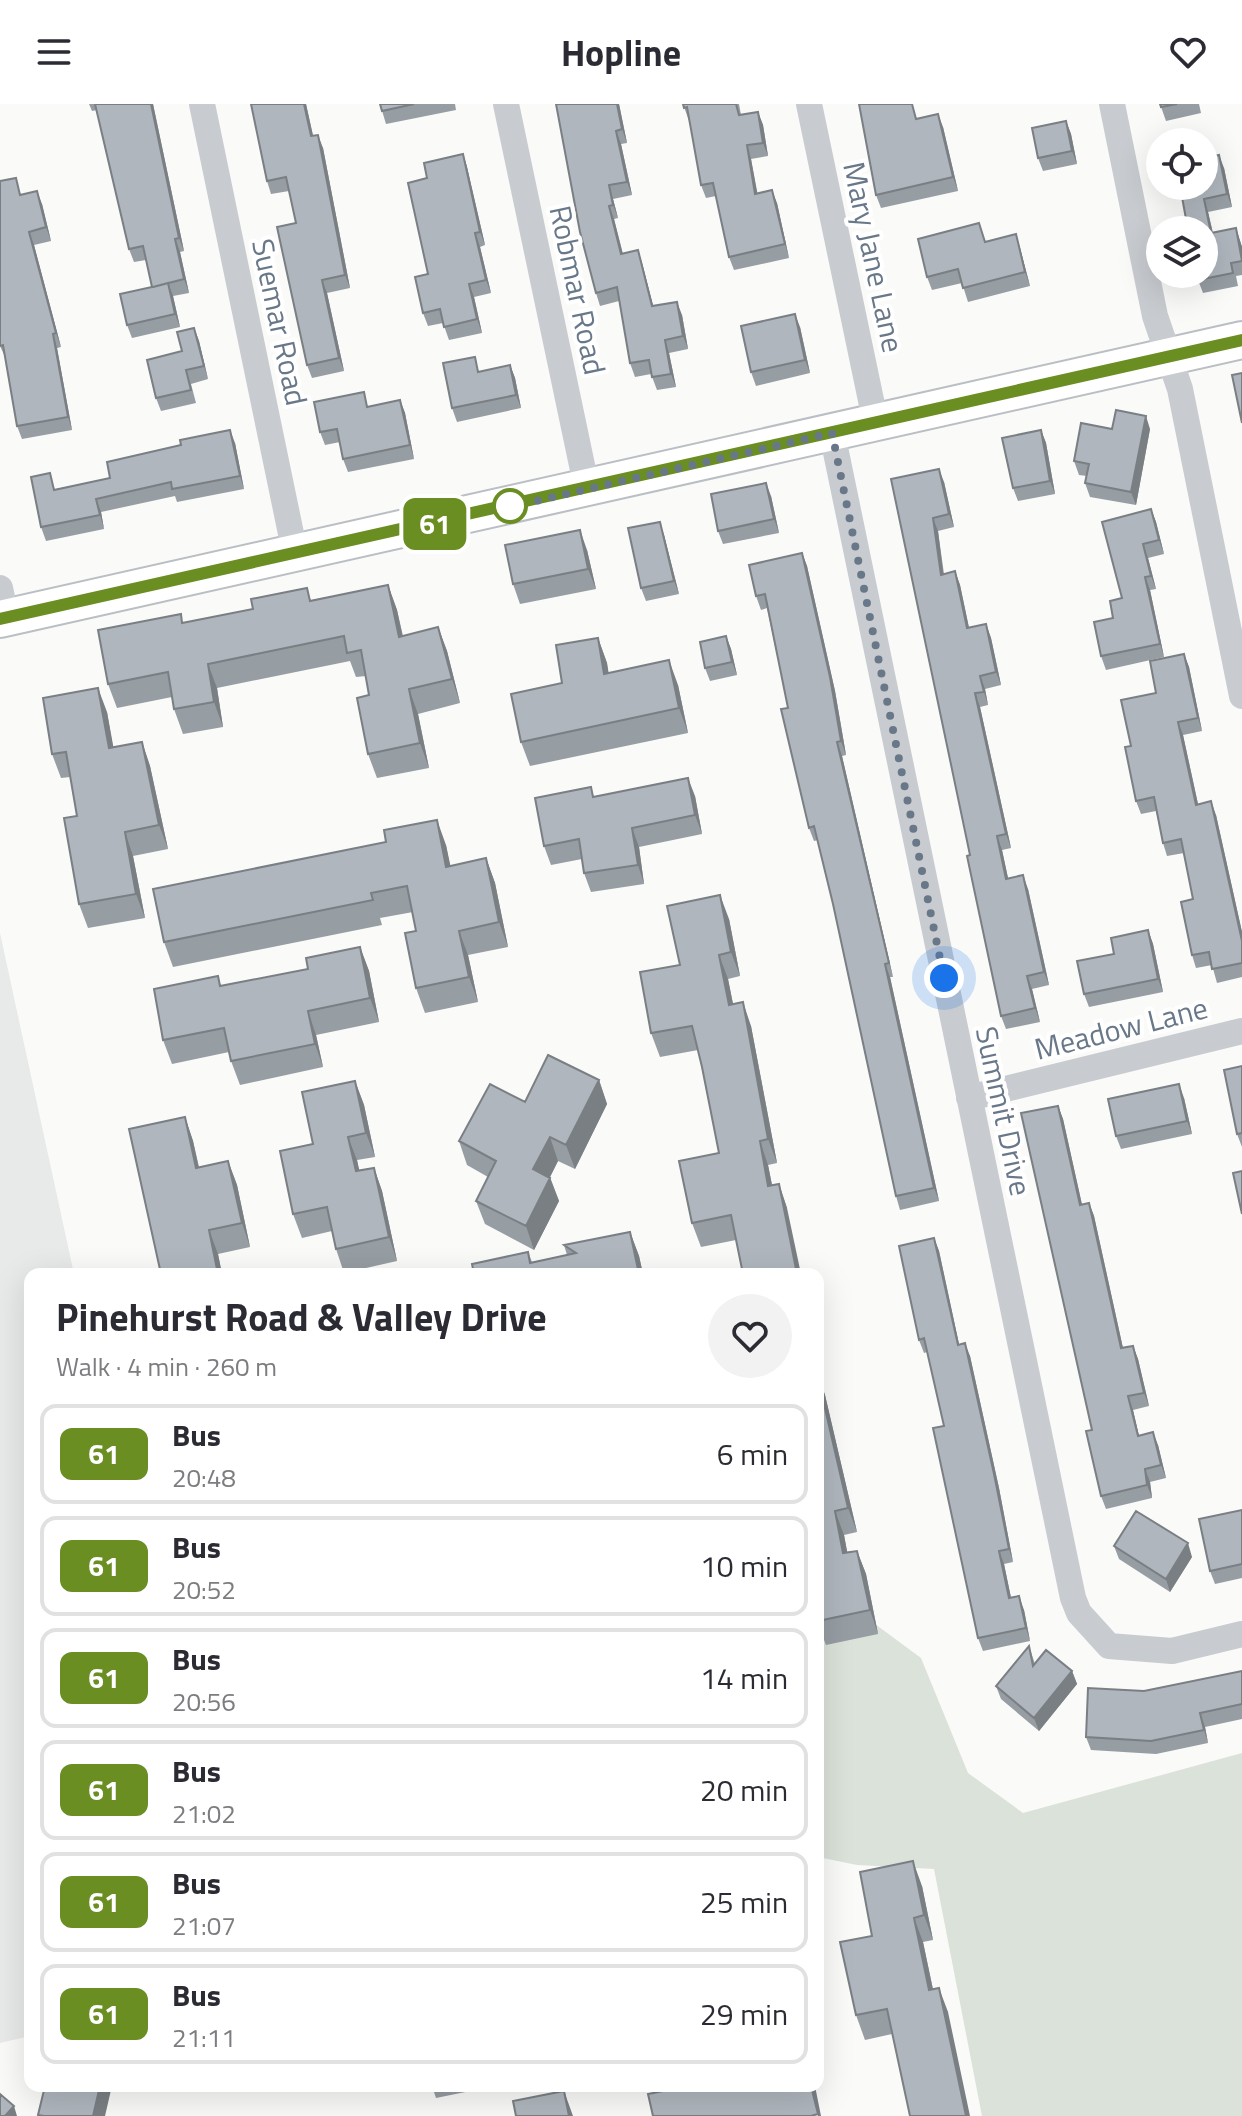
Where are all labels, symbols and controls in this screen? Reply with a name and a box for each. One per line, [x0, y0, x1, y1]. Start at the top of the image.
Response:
text: Hopline [561, 25, 681, 80]
icon: menu [32, 30, 76, 74]
icon: heart [1166, 30, 1210, 74]
map controls [1146, 128, 1218, 288]
button: locate [1146, 128, 1218, 200]
street label: Mary Jane Lane [831, 157, 917, 357]
street label: Robmar Road [538, 201, 618, 379]
button: layers [1146, 216, 1218, 288]
street label: Suemar Road [240, 234, 320, 410]
unlabelled marker [493, 489, 527, 523]
line badge: 61 [399, 498, 471, 550]
text: 61 [419, 502, 451, 545]
your location [924, 958, 964, 998]
street label: Meadow Lane [1030, 984, 1212, 1072]
street label: Summit Drive [964, 1022, 1044, 1200]
text: Pinehurst Road & Valley Drive [56, 1288, 547, 1346]
button: heart [708, 1294, 792, 1378]
text: Walk · 4 min · 260 m [56, 1347, 277, 1386]
text: Bus [172, 1412, 221, 1458]
text: 6 min [717, 1431, 788, 1477]
text: 61 [88, 1432, 120, 1475]
text: 20:48 [172, 1458, 236, 1497]
text: Bus [172, 1524, 221, 1570]
text: 10 min [700, 1543, 788, 1589]
text: 61 [88, 1544, 120, 1587]
text: 20:52 [172, 1570, 236, 1609]
text: Bus [172, 1636, 221, 1682]
text: 14 min [700, 1655, 788, 1701]
text: 61 [88, 1656, 120, 1699]
text: 20:56 [172, 1682, 236, 1721]
text: Bus [172, 1748, 221, 1794]
text: 20 min [700, 1767, 788, 1813]
text: 61 [88, 1768, 120, 1811]
text: 21:02 [172, 1794, 236, 1833]
text: Bus [172, 1860, 221, 1906]
text: 25 min [700, 1879, 788, 1925]
text: 61 [88, 1880, 120, 1923]
text: 21:07 [172, 1906, 236, 1945]
text: Bus [172, 1972, 221, 2018]
text: 29 min [700, 1991, 788, 2037]
text: 61 [88, 1992, 120, 2035]
text: 21:11 [172, 2018, 236, 2057]

